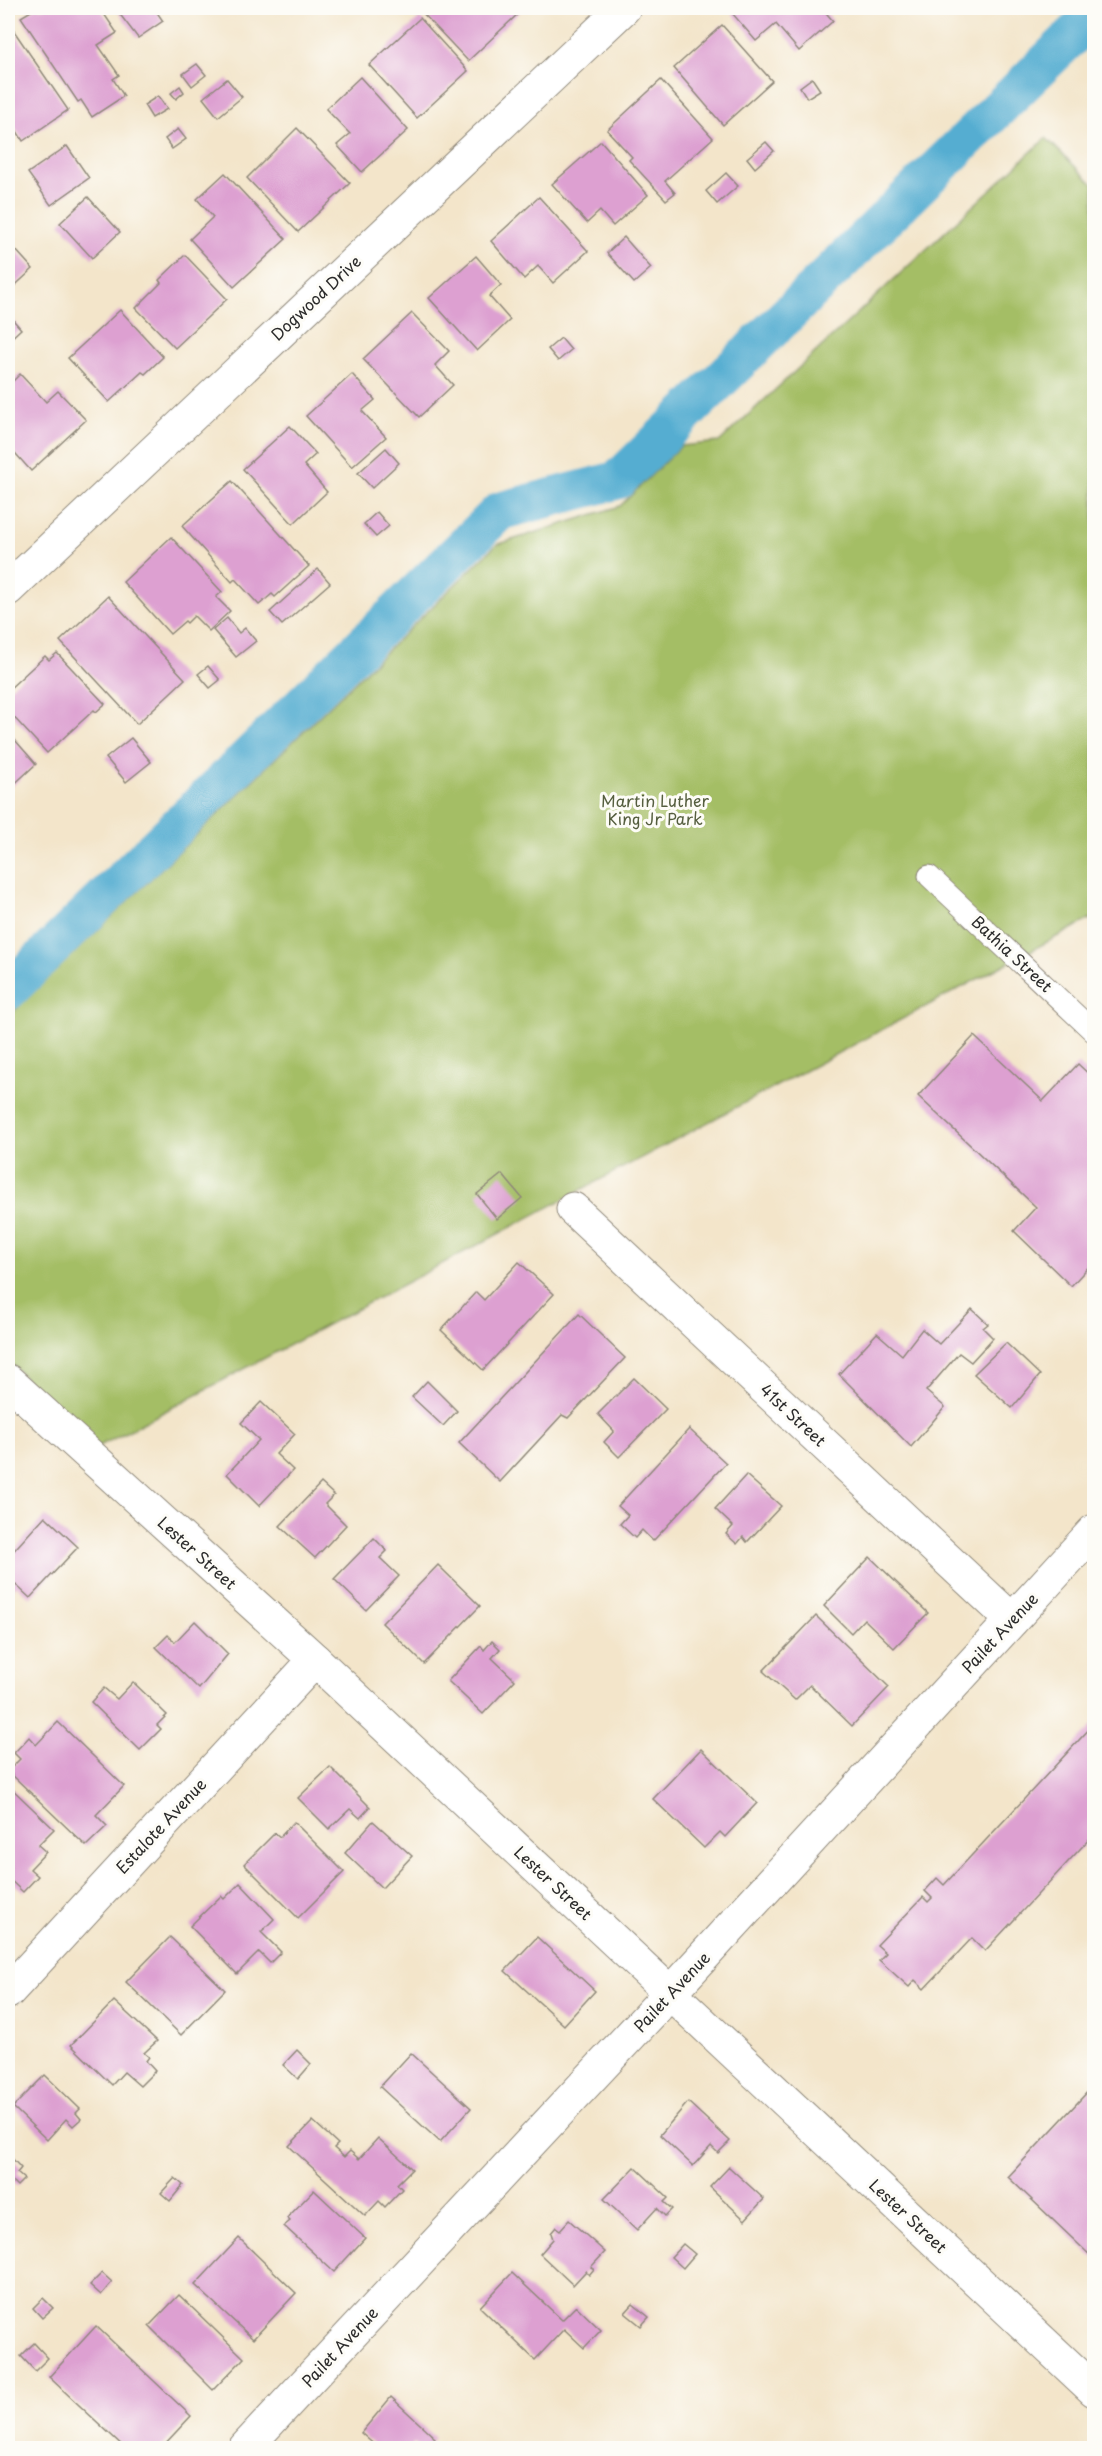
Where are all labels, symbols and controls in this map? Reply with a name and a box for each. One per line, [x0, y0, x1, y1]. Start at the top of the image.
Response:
street label: Dogwood Drive [265, 249, 366, 345]
park label: Martin Luther King Jr Park [601, 788, 710, 830]
street label: Bathia Street [967, 909, 1059, 998]
street label: 41st Street [755, 1377, 832, 1451]
street label: Lester Street [153, 1510, 243, 1594]
street label: Pailet Avenue [956, 1587, 1043, 1678]
street label: Estalote Avenue [110, 1772, 211, 1878]
street label: Lester Street [509, 1840, 598, 1925]
street label: Pailet Avenue [628, 1946, 715, 2037]
street label: Lester Street [864, 2173, 953, 2258]
street label: Pailet Avenue [296, 2301, 383, 2392]

